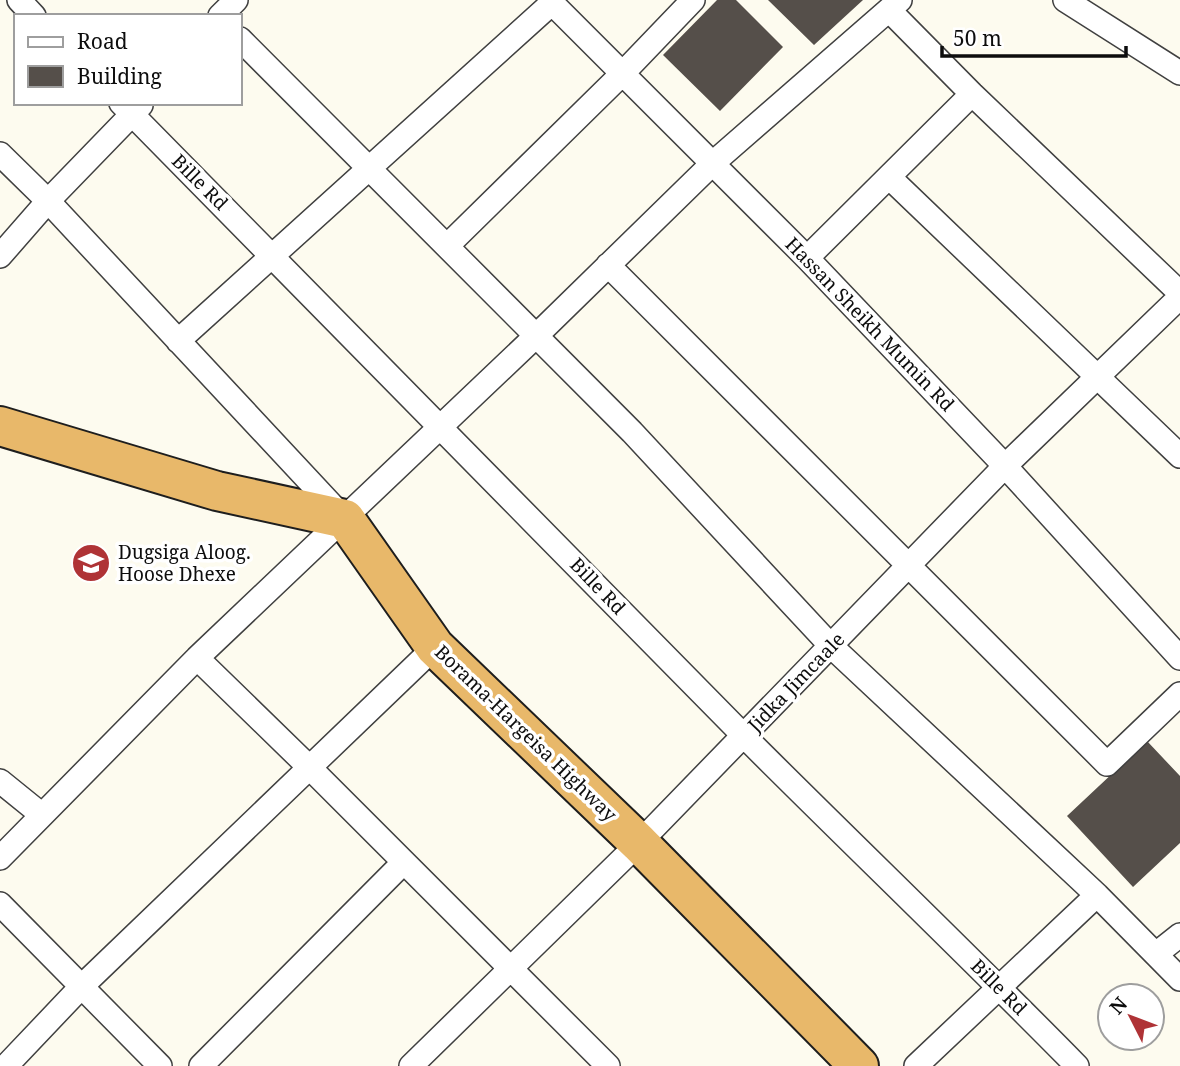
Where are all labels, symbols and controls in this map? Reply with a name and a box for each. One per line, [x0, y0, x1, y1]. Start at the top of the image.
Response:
legend [14, 14, 242, 105]
scale bar [942, 14, 1126, 58]
text: 50 m [953, 24, 1002, 52]
text: Road [77, 27, 128, 55]
text: Building [77, 62, 162, 90]
street label: Bille Rd [166, 148, 234, 216]
street label: Hassan Sheikh Mumin Rd [780, 231, 960, 417]
place label: Dugsiga Aloog. Hoose Dhexe [118, 539, 251, 587]
school or university icon: Dugsiga Aloog. Hoose Dhexe [70, 542, 112, 584]
street label: Bille Rd [564, 552, 632, 620]
street label: Jidka Jimcaale [741, 627, 850, 738]
street label: Borama-Hargeisa Highway [429, 639, 623, 827]
street label: Bille Rd [965, 953, 1033, 1021]
north arrow [1096, 982, 1166, 1052]
text: N [1104, 991, 1133, 1020]

